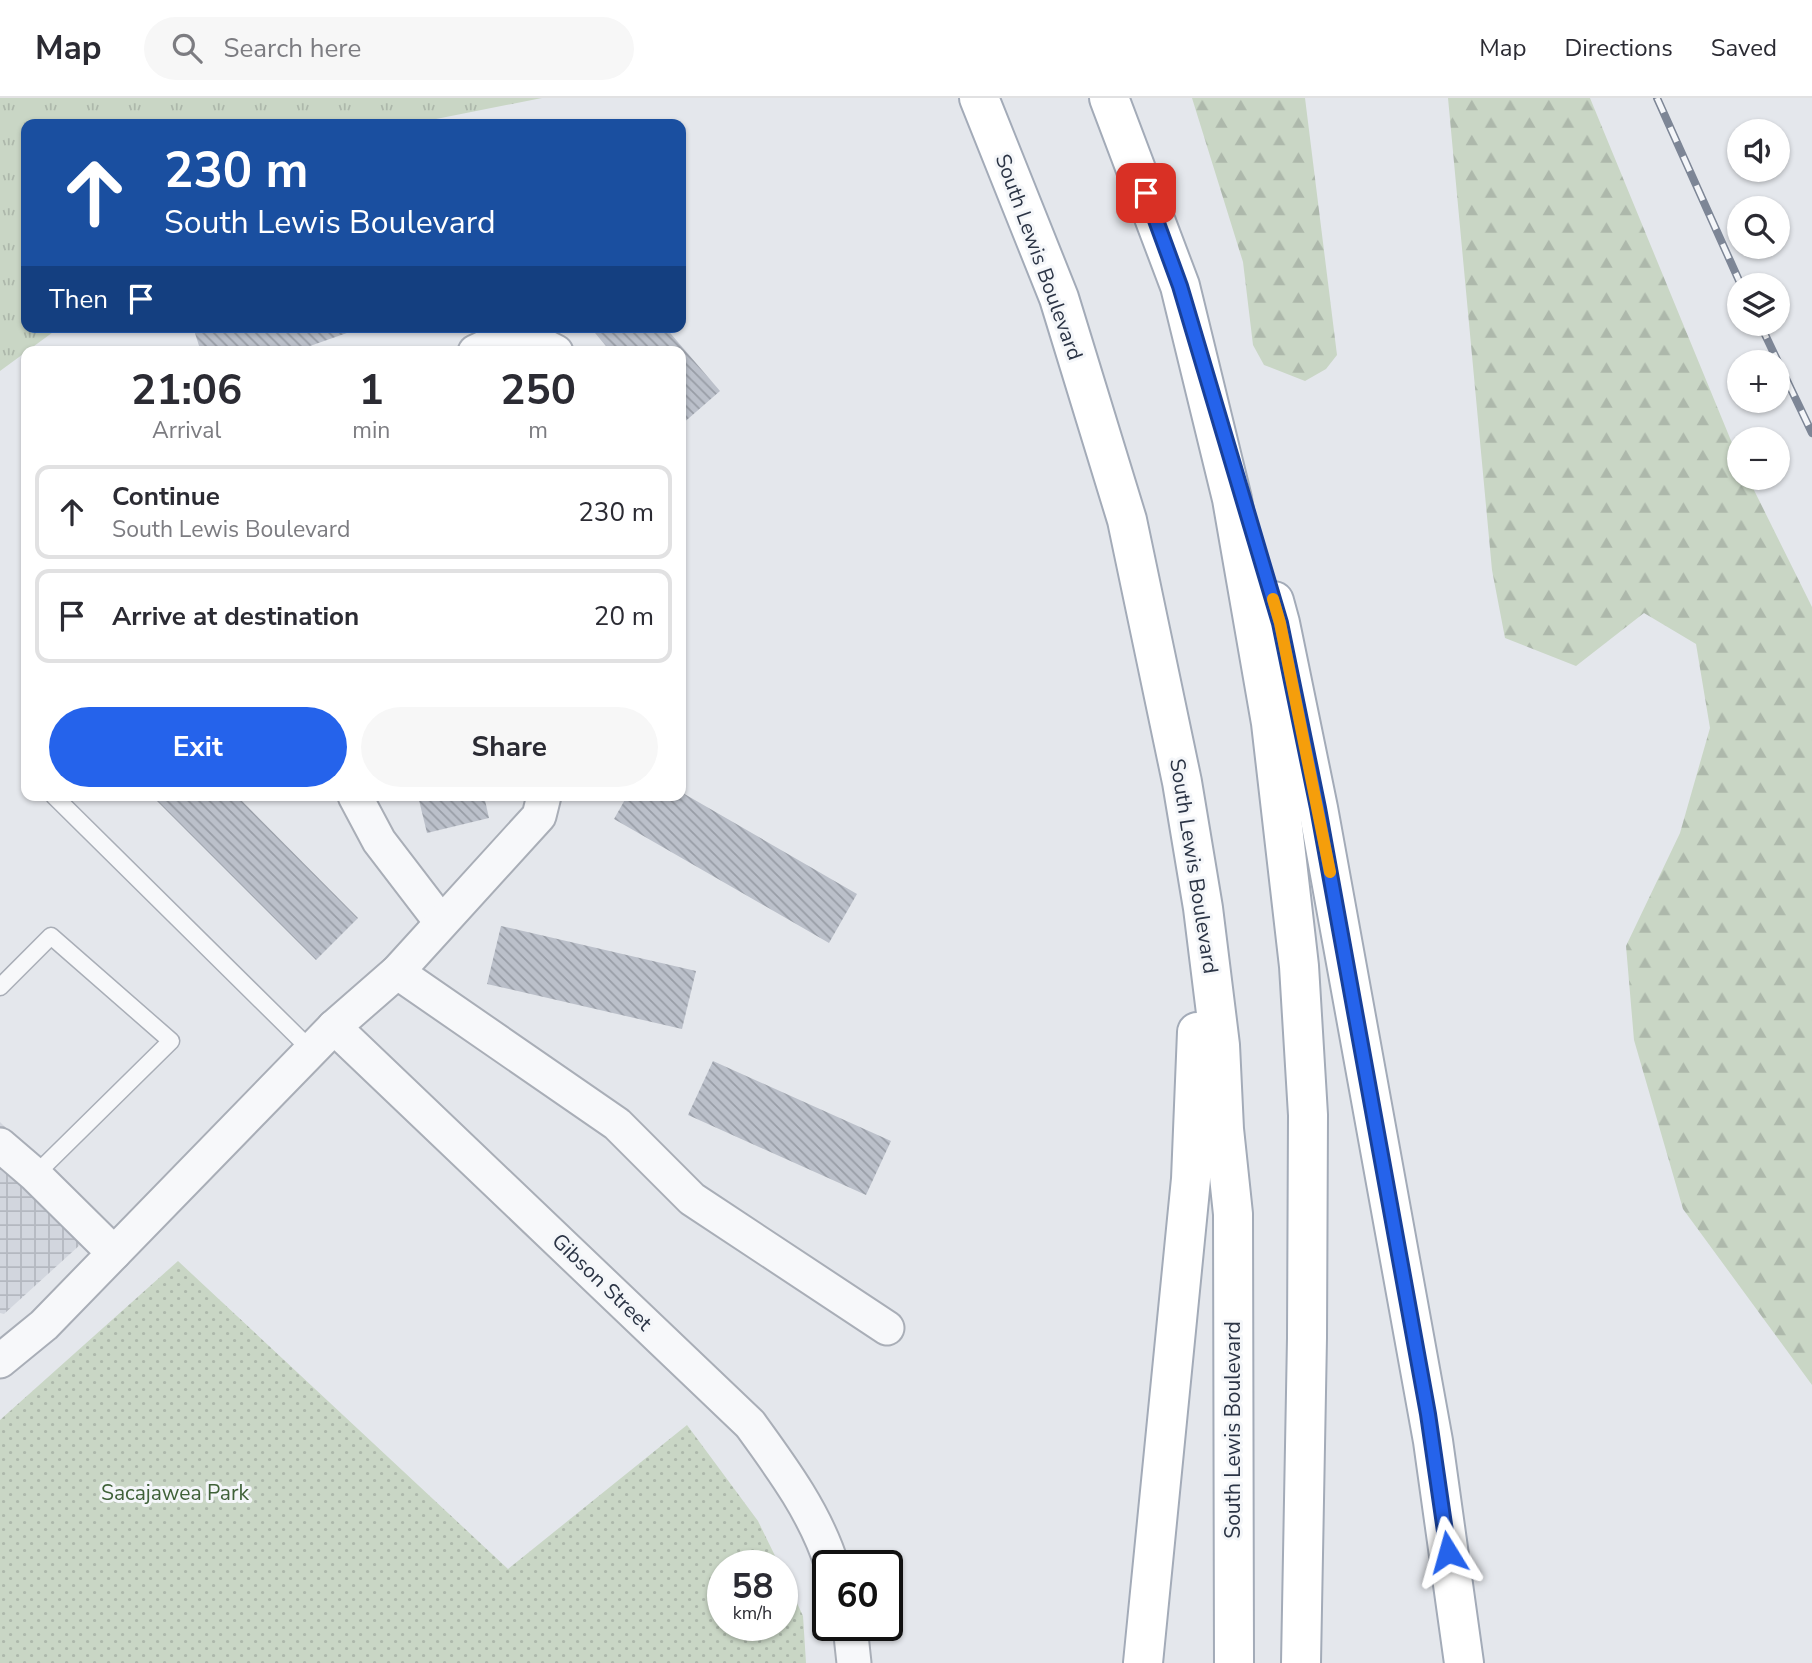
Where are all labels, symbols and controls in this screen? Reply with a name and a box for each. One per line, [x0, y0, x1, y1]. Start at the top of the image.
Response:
search box [144, 17, 634, 80]
text: Map [35, 26, 102, 71]
icon: search [168, 29, 206, 67]
text: Search here [224, 31, 361, 66]
text: Map [1479, 32, 1526, 64]
text: Directions [1564, 32, 1673, 64]
text: Saved [1711, 32, 1777, 64]
map controls [1727, 119, 1790, 490]
button: sound [1727, 119, 1790, 182]
text: 230 m [164, 137, 308, 204]
icon: ahead [49, 147, 140, 238]
street label: South Lewis Boulevard [989, 150, 1089, 364]
pin [1116, 163, 1176, 223]
icon: arrive [1127, 174, 1165, 212]
button: search [1727, 196, 1790, 259]
text: South Lewis Boulevard [164, 201, 496, 244]
button: layers [1727, 273, 1790, 336]
icon: arrive [122, 280, 160, 318]
text: Then [49, 282, 108, 317]
button: + [1727, 350, 1790, 413]
text: 21:06 [131, 362, 242, 419]
text: 1 [359, 362, 384, 419]
text: 250 [500, 362, 576, 419]
text: Arrival [152, 415, 221, 446]
text: min [352, 415, 390, 446]
text: m [528, 415, 548, 446]
button: − [1727, 427, 1790, 490]
text: Continue [112, 479, 220, 514]
icon: ahead [53, 493, 91, 531]
text: 230 m [578, 495, 654, 530]
text: South Lewis Boulevard [112, 514, 350, 545]
icon: arrive [53, 597, 91, 635]
text: Arrive at destination [112, 599, 359, 634]
text: 20 m [594, 599, 654, 634]
button: Exit [49, 707, 347, 787]
button: Share [361, 707, 658, 787]
street label: South Lewis Boulevard [1163, 756, 1225, 976]
street label: Gibson Street [546, 1227, 659, 1337]
street label: South Lewis Boulevard [1219, 1321, 1247, 1539]
park label: Sacajawea Park [101, 1479, 249, 1507]
position arrow [1411, 1515, 1485, 1589]
speed limit sign: 60 [812, 1550, 903, 1641]
text: 58 [731, 1563, 774, 1610]
text: km/h [733, 1601, 772, 1625]

